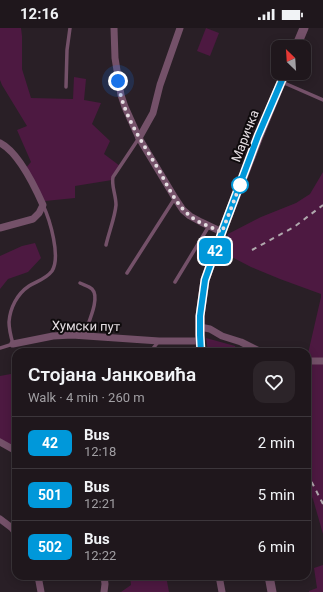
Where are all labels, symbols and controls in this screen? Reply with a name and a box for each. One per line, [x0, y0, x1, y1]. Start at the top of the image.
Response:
text: 12:16 [20, 5, 59, 23]
north arrow [271, 40, 311, 80]
map controls [271, 40, 311, 80]
your location [108, 71, 128, 91]
street label: Маричка [228, 108, 262, 164]
unlabelled marker [231, 176, 249, 194]
line badge: 42 [197, 238, 233, 264]
text: 42 [207, 243, 223, 259]
street label: Хумски пут [52, 318, 120, 334]
button: heart [253, 361, 295, 403]
text: Стојана Јанковића [28, 363, 196, 386]
text: Walk · 4 min · 260 m [28, 390, 145, 405]
text: Bus [84, 426, 110, 444]
text: 2 min [258, 434, 295, 452]
text: 42 [42, 435, 58, 451]
text: 12:18 [84, 444, 116, 459]
text: Bus [84, 478, 110, 496]
text: 5 min [258, 486, 295, 504]
text: 501 [38, 487, 62, 503]
text: 12:21 [84, 496, 116, 511]
text: Bus [84, 530, 110, 548]
text: 6 min [258, 538, 295, 556]
text: 502 [38, 539, 62, 555]
text: 12:22 [84, 548, 116, 563]

